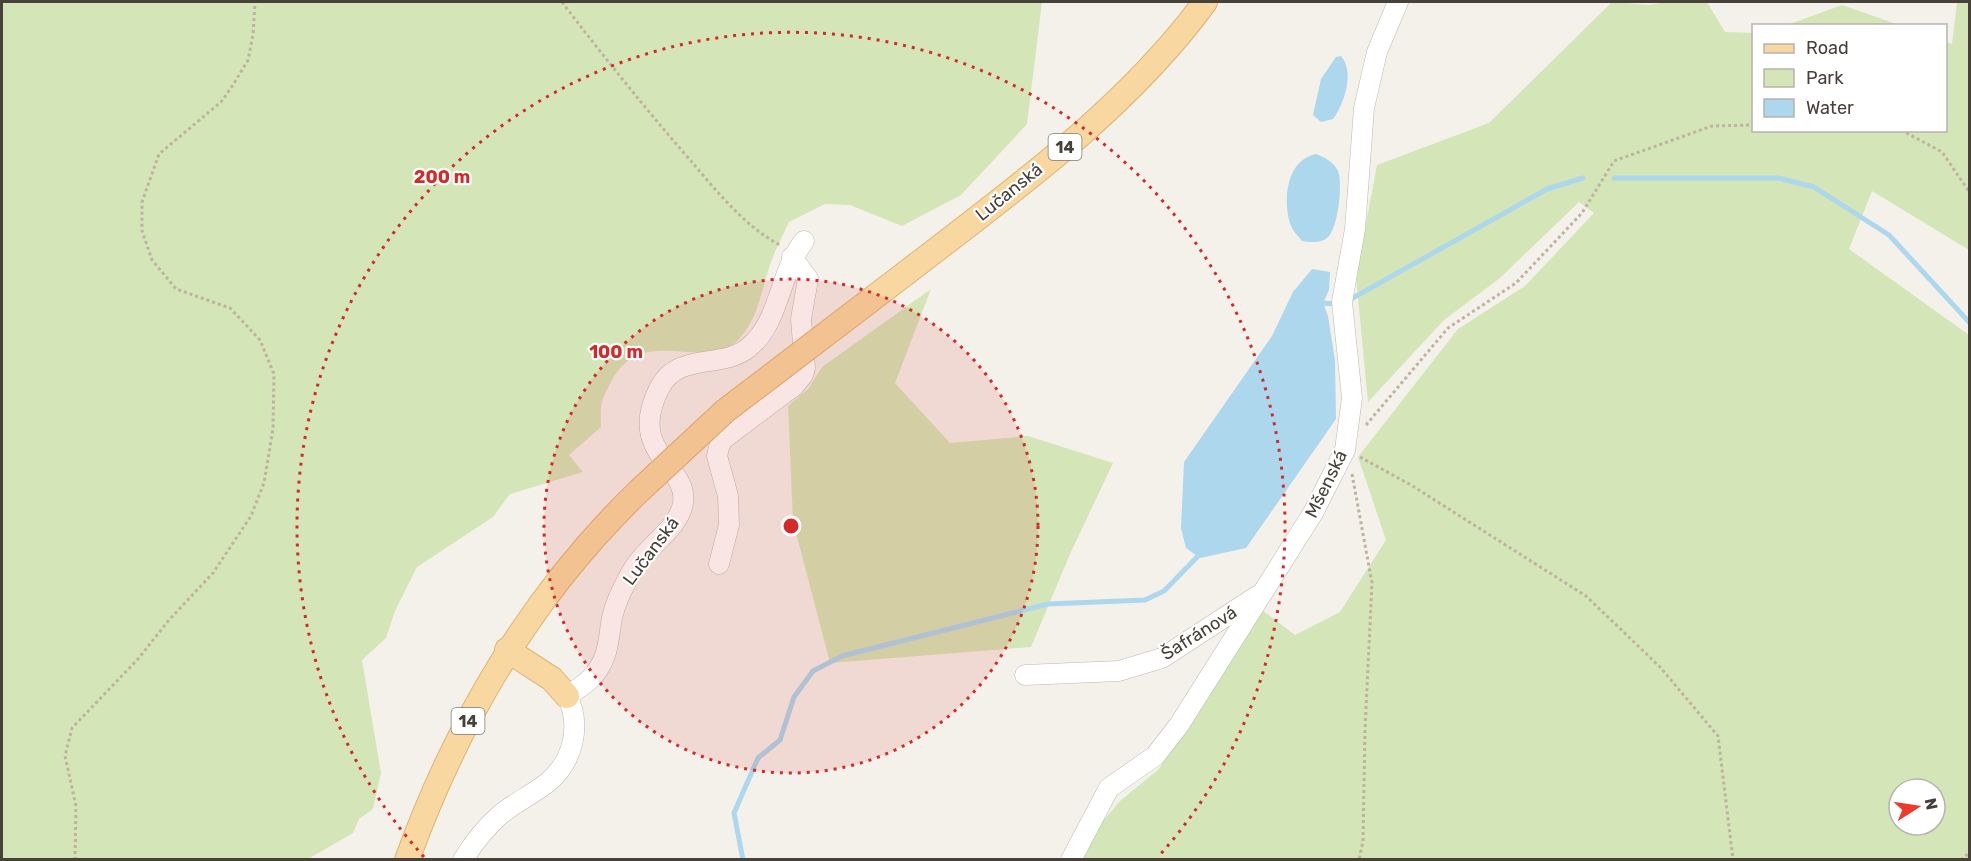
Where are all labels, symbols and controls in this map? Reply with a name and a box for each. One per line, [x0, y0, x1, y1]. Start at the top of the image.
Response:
legend [1752, 24, 1947, 132]
text: Road [1806, 37, 1849, 59]
text: Park [1806, 67, 1844, 89]
text: Water [1806, 97, 1854, 119]
road number: 14 [1048, 134, 1082, 160]
street label: Lučanská [971, 158, 1047, 226]
text: 200 m [414, 166, 470, 188]
text: 100 m [589, 341, 643, 363]
street label: Mšenská [1300, 447, 1352, 521]
street label: Lučanská [618, 513, 684, 589]
centre of rings [781, 516, 801, 536]
street label: Šafránová [1157, 601, 1241, 665]
road number: 14 [452, 708, 484, 734]
north arrow [1887, 777, 1947, 837]
text: N [1921, 796, 1942, 812]

